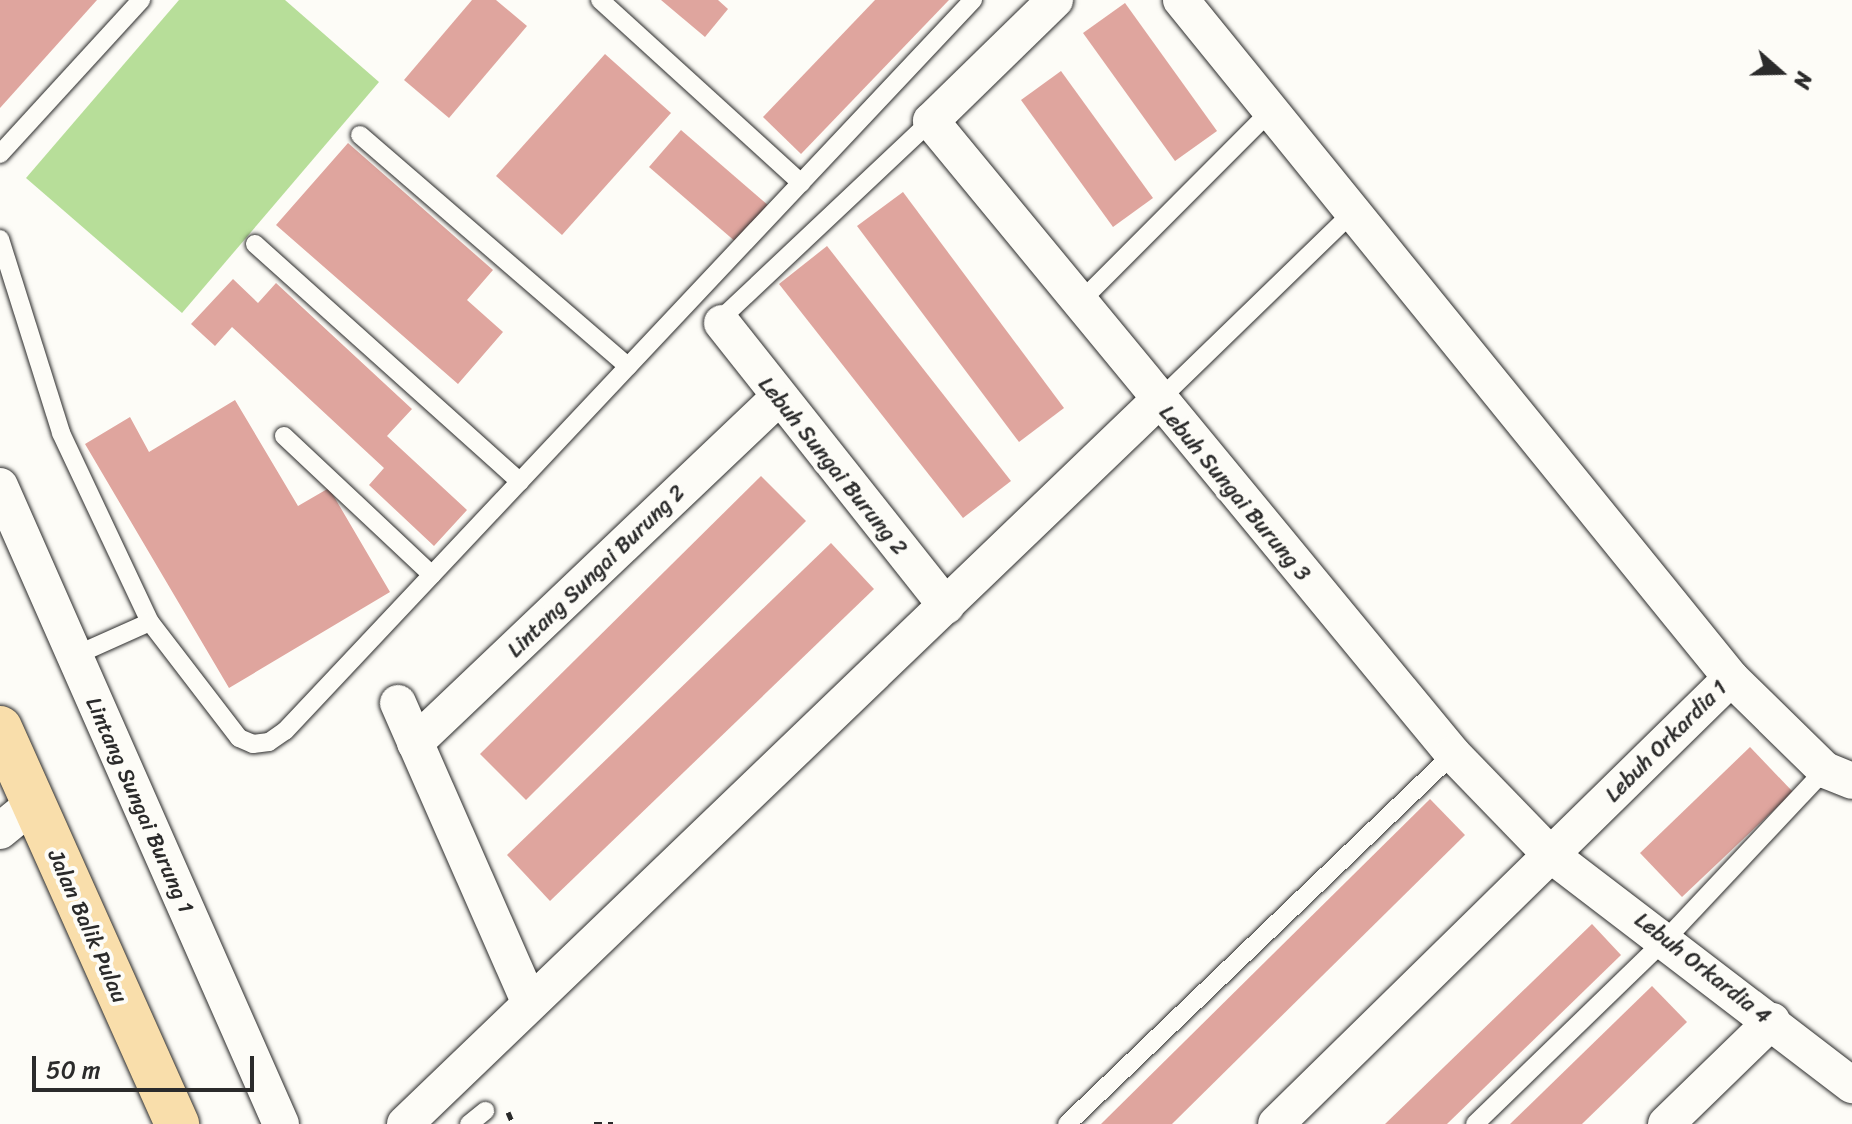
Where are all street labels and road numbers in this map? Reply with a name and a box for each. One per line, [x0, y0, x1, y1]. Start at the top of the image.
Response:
street label: Lebuh Sungai Burung 2 [753, 371, 913, 561]
street label: Lebuh Sungai Burung 3 [1154, 400, 1316, 586]
street label: Lintang Sungai Burung 2 [502, 479, 690, 663]
street label: Lebuh Orkardia 1 [1600, 675, 1732, 807]
street label: Lintang Sungai Burung 1 [80, 693, 200, 917]
street label: Jalan Balik Pulau [42, 845, 134, 1007]
street label: Lebuh Orkardia 4 [1630, 907, 1776, 1029]

